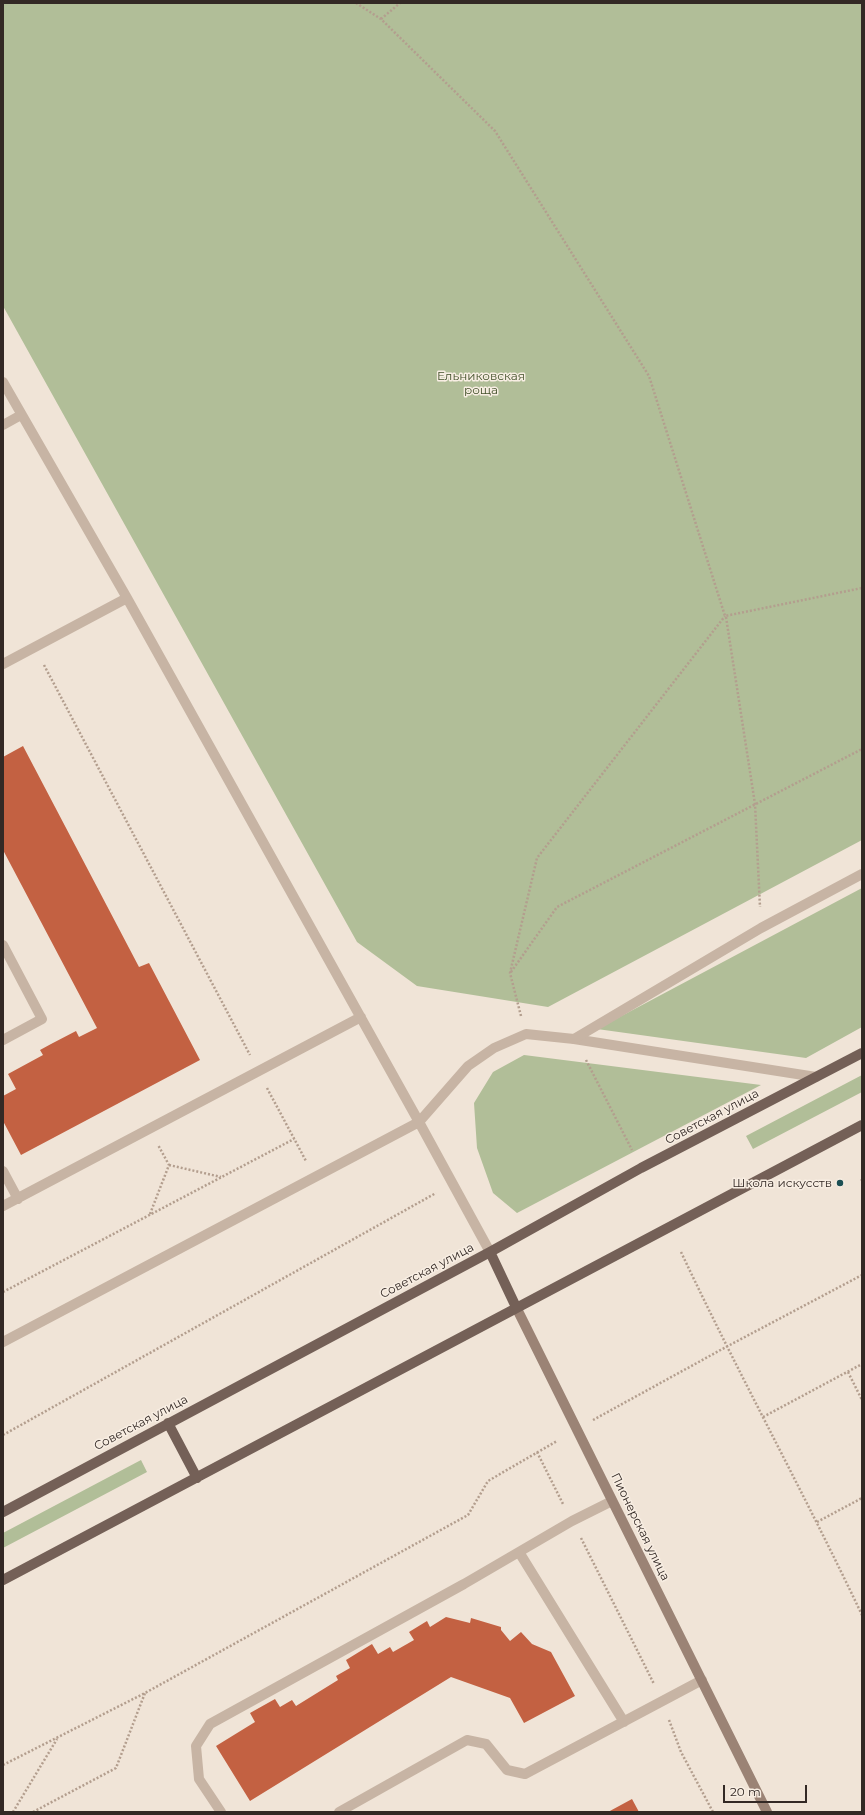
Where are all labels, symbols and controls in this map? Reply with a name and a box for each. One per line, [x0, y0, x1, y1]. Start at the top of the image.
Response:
park label: Ельниковская роща [437, 369, 525, 397]
street label: Советская улица [663, 1086, 761, 1148]
place label: Школа искусств [732, 1176, 832, 1190]
marker: Школа искусств [835, 1178, 845, 1188]
street label: Советская улица [378, 1240, 476, 1302]
street label: Советская улица [92, 1392, 190, 1454]
street label: Пионерская улица [608, 1471, 672, 1583]
scale bar [725, 1777, 809, 1803]
text: 20 m [730, 1784, 761, 1799]

